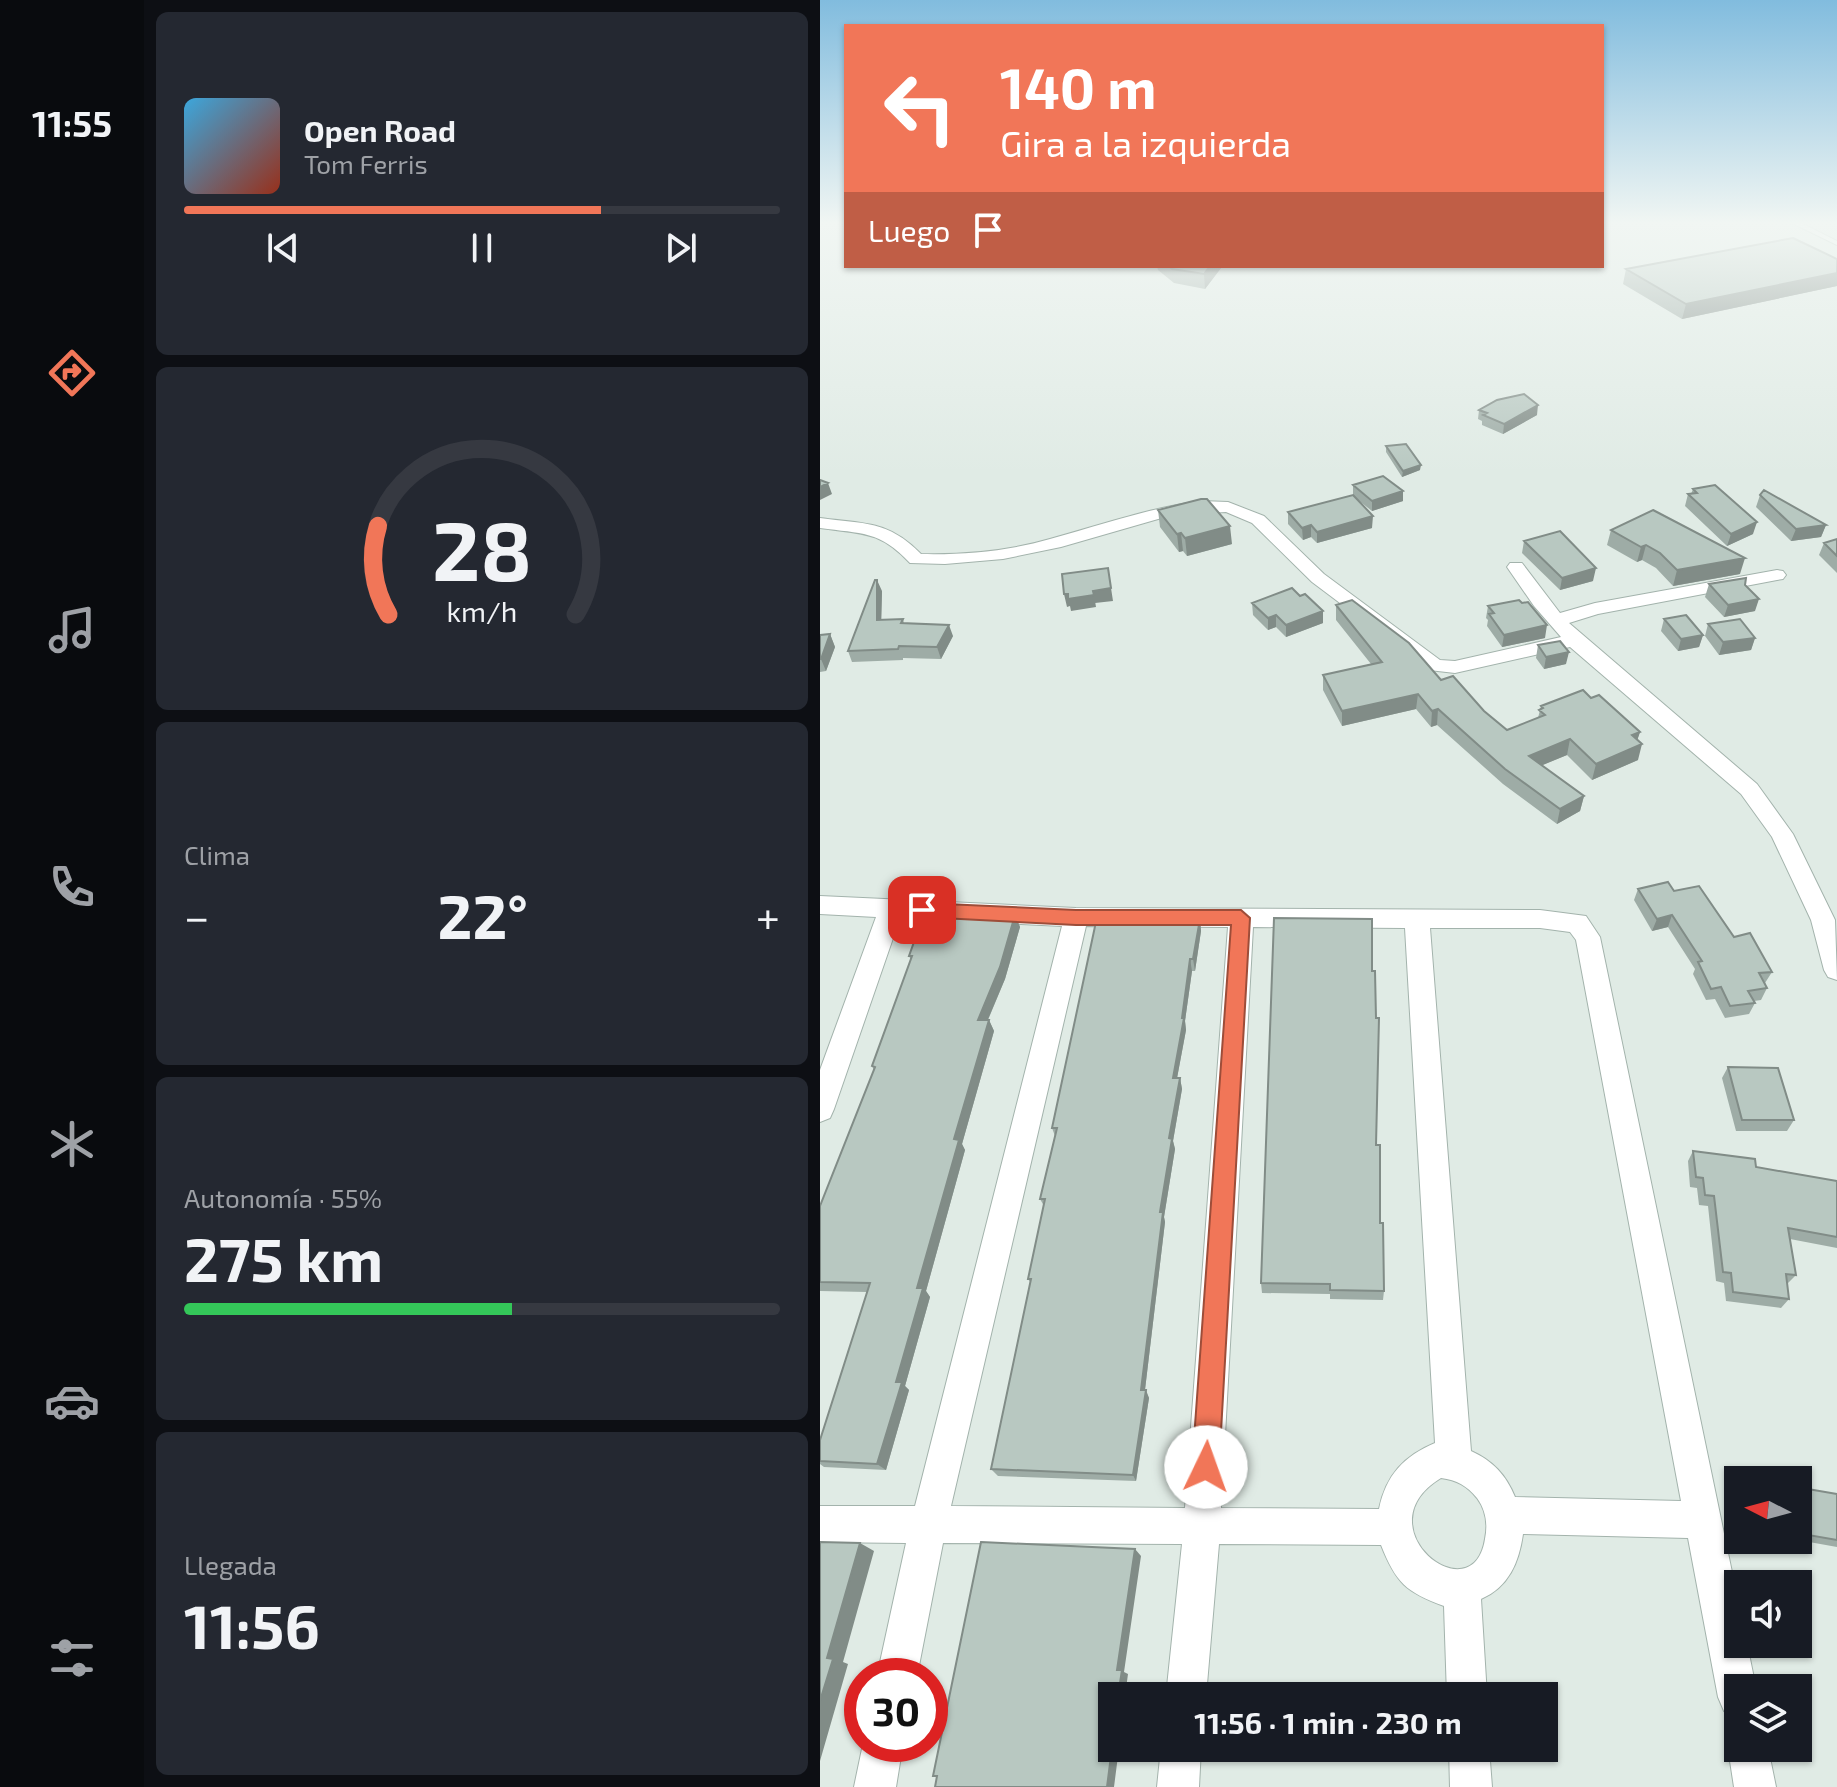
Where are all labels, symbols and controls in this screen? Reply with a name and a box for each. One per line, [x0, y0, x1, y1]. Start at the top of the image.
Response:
text: 140 m [1000, 53, 1157, 120]
icon: left [868, 56, 972, 160]
text: 11:55 [32, 101, 112, 144]
text: Open Road [304, 112, 456, 148]
text: Gira a la izquierda [1000, 121, 1291, 164]
text: Tom Ferris [304, 148, 428, 179]
icon: arrive [966, 208, 1010, 252]
text: Luego [868, 212, 950, 248]
icon: previous [261, 226, 305, 270]
icon: pause [460, 226, 504, 270]
icon: next [659, 226, 703, 270]
icon: directions [44, 345, 100, 401]
text: 28 [432, 497, 532, 597]
text: km/h [447, 593, 517, 628]
icon: music [44, 602, 100, 658]
text: Clima [184, 839, 250, 870]
icon: phone [44, 859, 100, 915]
pin [888, 876, 956, 944]
text: 22° [438, 879, 528, 951]
icon: arrive [900, 888, 944, 932]
text: − [184, 889, 210, 942]
text: + [756, 889, 780, 942]
icon: climate [44, 1116, 100, 1172]
text: Autonomía · 55% [184, 1182, 382, 1213]
text: 275 km [184, 1222, 383, 1294]
icon: car [44, 1373, 100, 1429]
position arrow [1164, 1425, 1248, 1509]
north arrow [1724, 1466, 1812, 1554]
map controls [1724, 1466, 1812, 1762]
text: Llegada [184, 1549, 277, 1580]
button: sound [1724, 1570, 1812, 1658]
text: 11:56 [184, 1589, 320, 1661]
icon: filters [44, 1630, 100, 1686]
speed limit sign: 30 [844, 1658, 948, 1762]
button: layers [1724, 1674, 1812, 1762]
text: 11:56 · 1 min · 230 m [1194, 1704, 1462, 1740]

